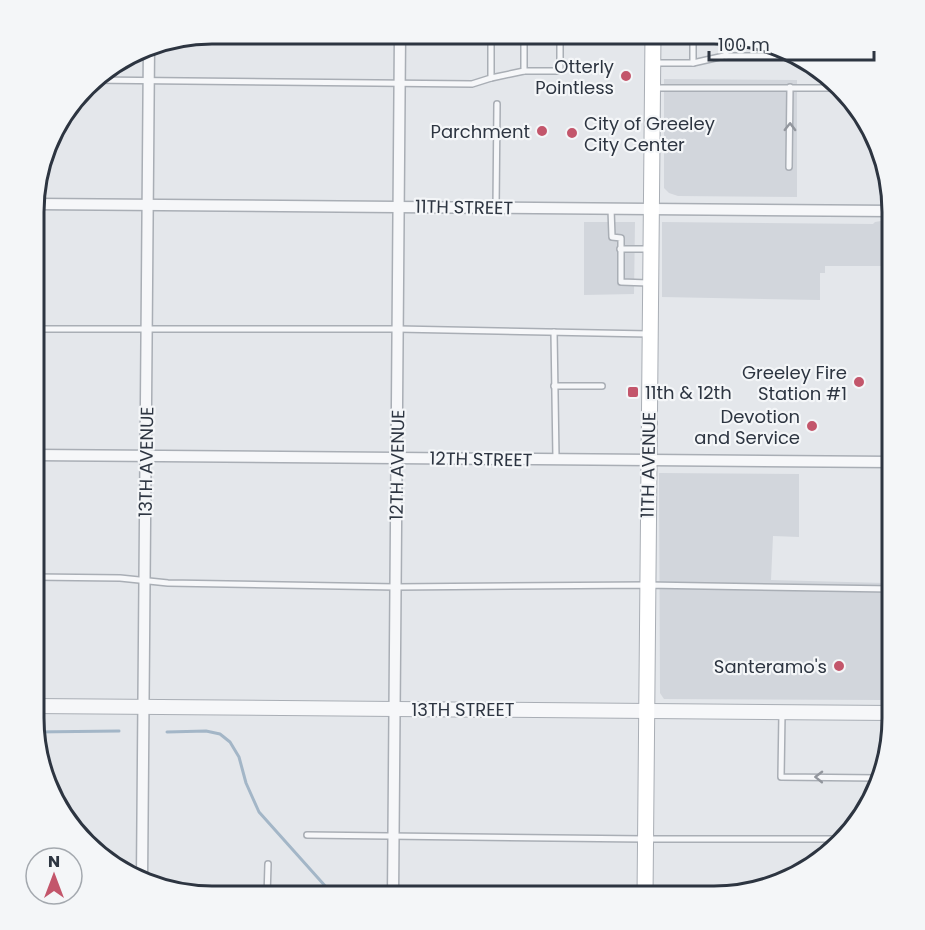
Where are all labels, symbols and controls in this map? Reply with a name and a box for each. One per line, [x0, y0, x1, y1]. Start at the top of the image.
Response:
scale bar [709, 24, 874, 62]
text: 100 m [718, 32, 770, 57]
place label: Otterly Pointless [535, 54, 614, 100]
marker: Otterly Pointless [619, 69, 633, 83]
place label: City of Greeley City Center [584, 111, 715, 157]
place label: Parchment [430, 119, 530, 144]
one-way arrow [783, 123, 796, 132]
marker: Parchment [535, 124, 549, 138]
marker: City of Greeley City Center [565, 126, 579, 140]
street label: 11TH STREET [415, 194, 513, 220]
place label: Greeley Fire Station #1 [742, 360, 847, 406]
marker: Greeley Fire Station #1 [852, 375, 866, 389]
place label: 11th & 12th [645, 380, 732, 405]
marker: 11th & 12th [626, 385, 640, 399]
place label: Devotion and Service [694, 404, 800, 450]
street label: 13TH AVENUE [133, 406, 159, 518]
street label: 12TH AVENUE [384, 409, 410, 521]
street label: 11TH AVENUE [635, 412, 661, 518]
marker: Devotion and Service [805, 419, 819, 433]
street label: 12TH STREET [430, 446, 533, 472]
place label: Santeramo's [714, 654, 827, 679]
marker: Santeramo's [832, 659, 846, 673]
street label: 13TH STREET [412, 697, 515, 722]
one-way arrow [814, 771, 823, 784]
north arrow [24, 846, 84, 906]
text: N [48, 850, 60, 873]

